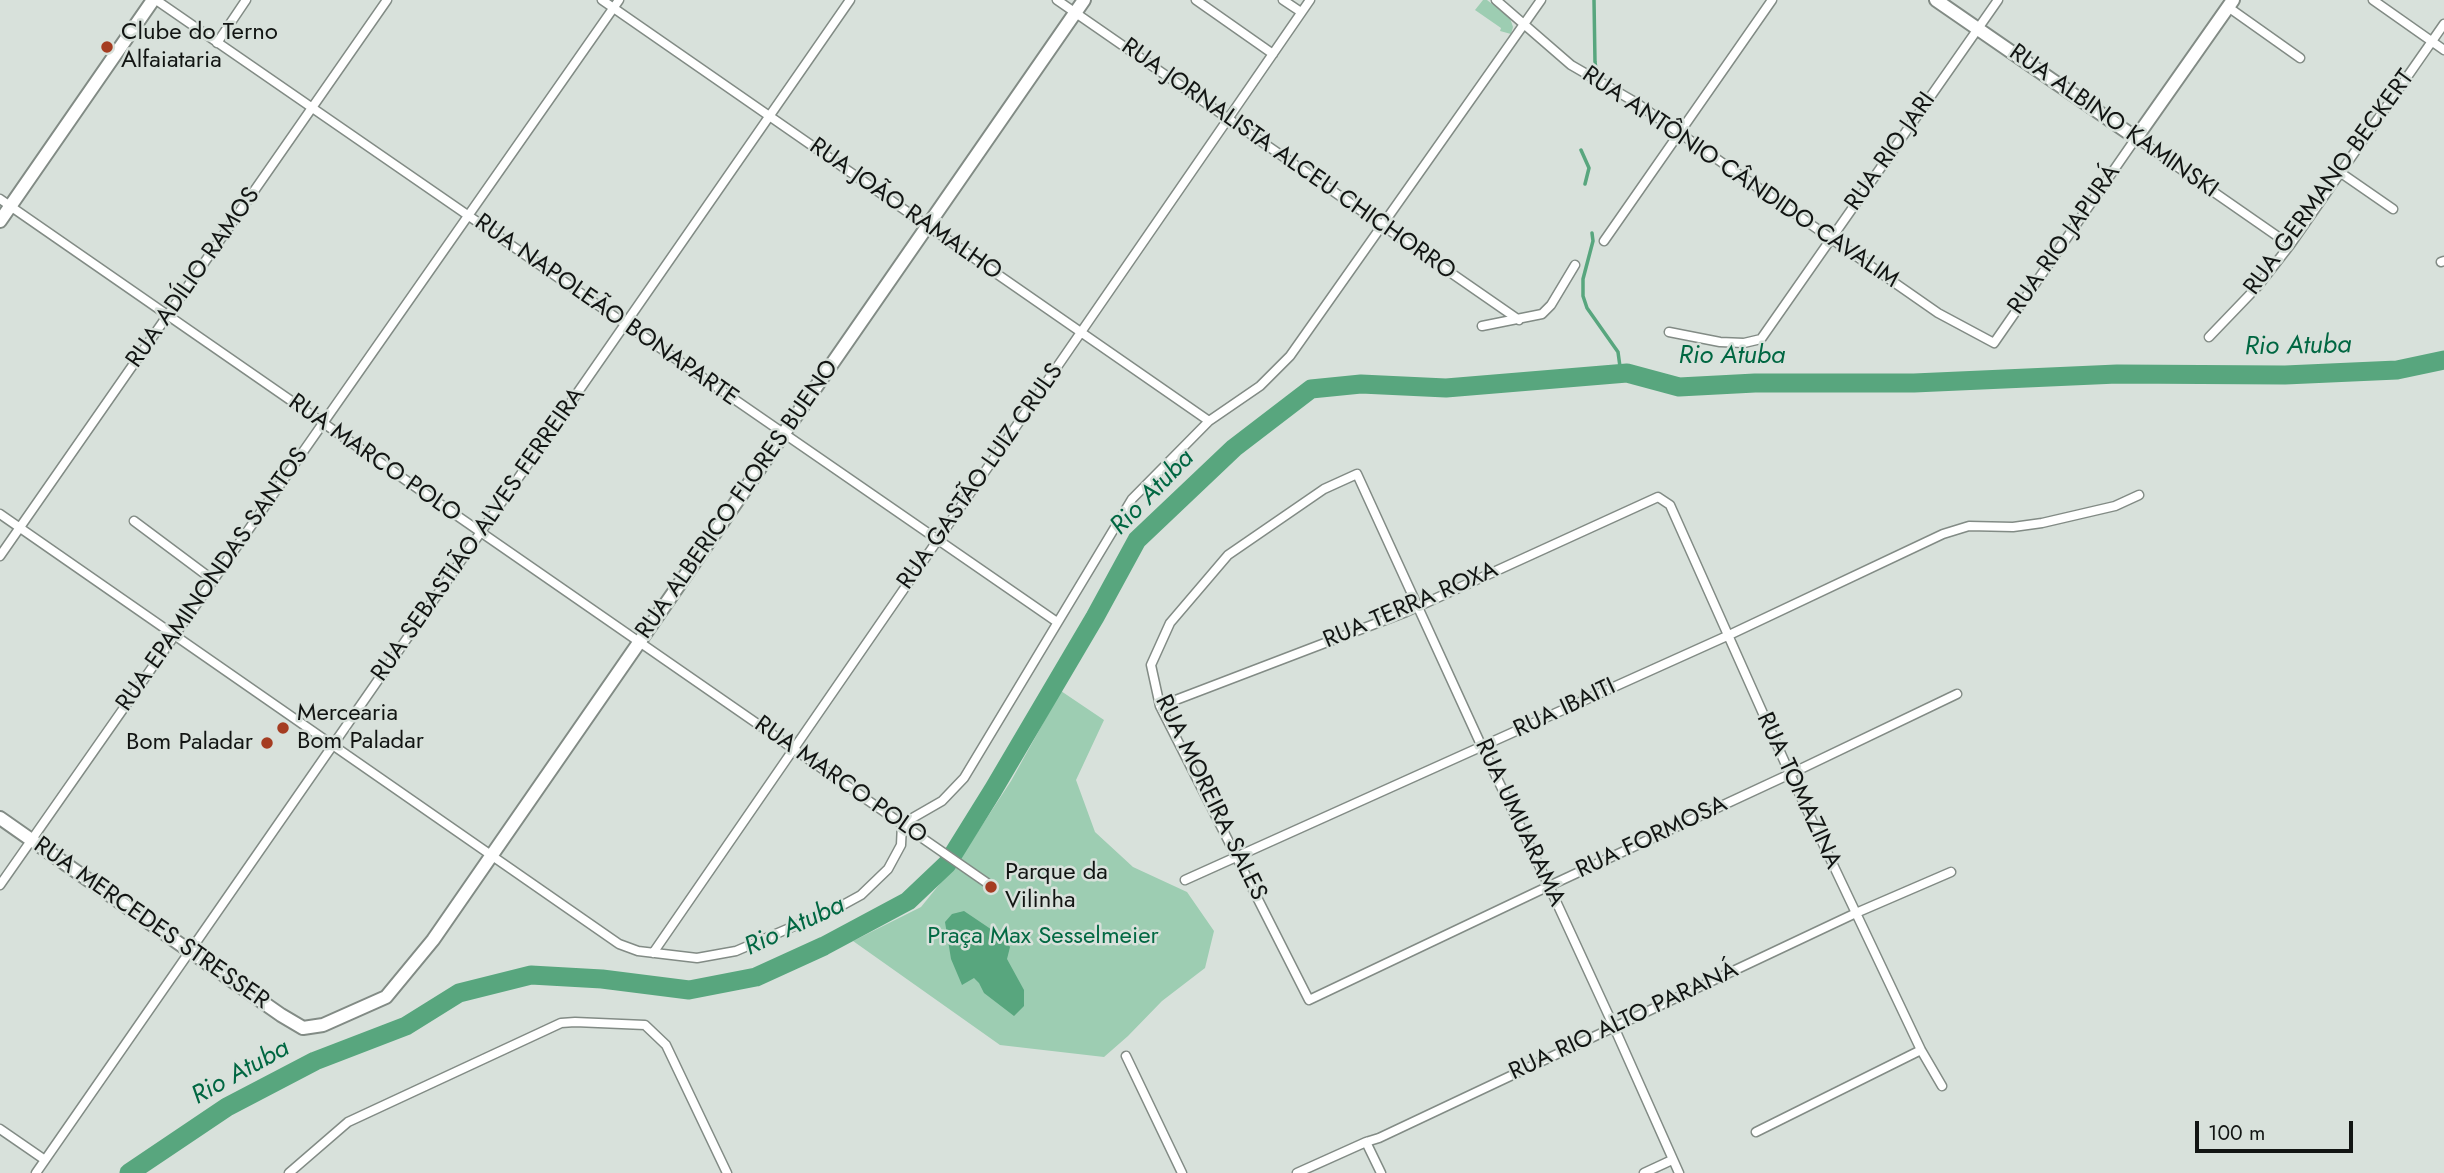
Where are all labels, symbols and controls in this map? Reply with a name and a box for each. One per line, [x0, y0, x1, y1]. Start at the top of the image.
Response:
place label: Clube do Terno Alfaiataria [121, 19, 278, 75]
street label: RUA JORNALISTA ALCEU CHICHORRO [1115, 33, 1461, 287]
marker: Clube do Terno Alfaiataria [99, 39, 115, 55]
street label: RUA ALBINO KAMINSKI [2003, 39, 2223, 205]
street label: RUA ANTÔNIO CÂNDIDO CAVALIM [1576, 61, 1904, 295]
street label: RUA GERMANO BECKERT [2239, 65, 2421, 301]
street label: RUA RIO JARI [1840, 87, 1942, 217]
street label: RUA JOÃO RAMALHO [803, 133, 1007, 287]
street label: RUA RIO JAPURÁ [2003, 160, 2127, 320]
street label: RUA ADÍLIO RAMOS [121, 182, 267, 374]
street label: RUA NAPOLEÃO BONAPARTE [469, 209, 743, 413]
water label: Rio Atuba [2244, 330, 2352, 364]
water label: Rio Atuba [1679, 341, 1785, 373]
street label: RUA ALBERICO FLORES BUENO [630, 355, 846, 645]
street label: RUA GASTÃO LUIZ CRULS [892, 358, 1070, 596]
street label: RUA SEBASTIÃO ALVES FERREIRA [366, 382, 592, 688]
street label: RUA MARCO POLO [282, 389, 466, 529]
street label: RUA EPAMINONDAS SANTOS [111, 443, 315, 717]
water label: Rio Atuba [1105, 444, 1201, 542]
street label: RUA TERRA ROXA [1319, 556, 1503, 656]
street label: RUA IBAITI [1509, 673, 1621, 745]
street label: RUA MOREIRA SALES [1148, 691, 1272, 905]
place label: Mercearia Bom Paladar [297, 700, 424, 756]
street label: RUA TOMAZINA [1749, 708, 1847, 874]
street label: RUA MARCO POLO [748, 711, 932, 851]
marker: Mercearia Bom Paladar [275, 720, 291, 736]
place label: Bom Paladar [126, 729, 253, 757]
marker: Bom Paladar [259, 735, 275, 751]
street label: RUA UMUARAMA [1468, 735, 1570, 911]
street label: RUA FORMOSA [1572, 790, 1732, 886]
street label: RUA MERCEDES STRESSER [28, 832, 274, 1016]
place label: Parque da Vilinha [1005, 859, 1108, 915]
marker: Parque da Vilinha [983, 879, 999, 895]
water label: Rio Atuba [740, 890, 850, 964]
park label: Praça Max Sesselmeier [927, 923, 1159, 951]
street label: RUA RIO ALTO PARANÁ [1505, 956, 1743, 1088]
water label: Rio Atuba [187, 1033, 295, 1113]
scale bar [2199, 1106, 2356, 1150]
text: 100 m [2208, 1118, 2265, 1148]

